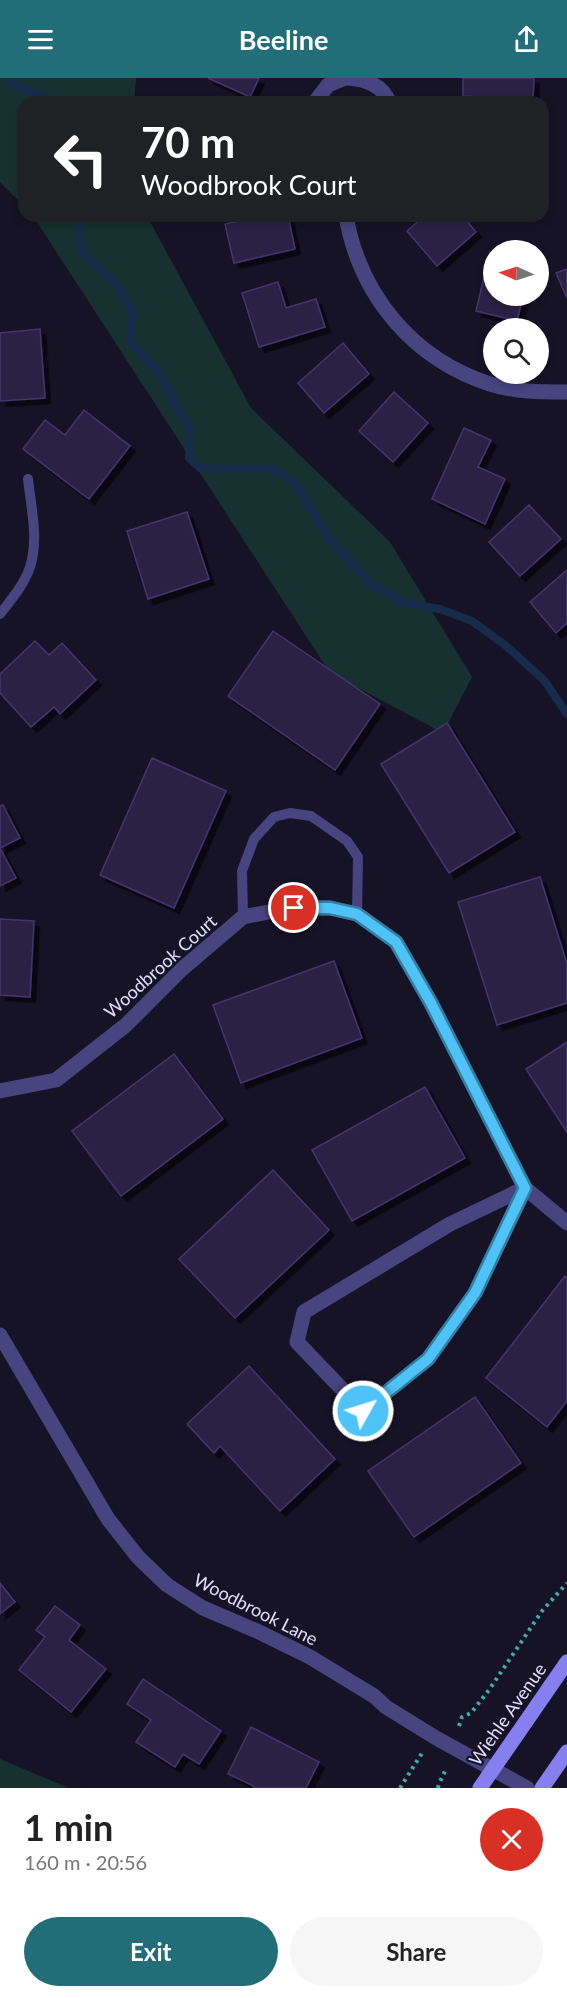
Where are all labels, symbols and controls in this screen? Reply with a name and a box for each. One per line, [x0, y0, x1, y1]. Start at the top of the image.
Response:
icon: menu [24, 23, 57, 56]
text: Beeline [239, 23, 328, 56]
icon: share [510, 23, 543, 56]
text: 70 m [141, 117, 235, 167]
icon: left [42, 120, 120, 198]
text: Woodbrook Court [141, 168, 356, 201]
north arrow [483, 240, 549, 306]
map controls [483, 240, 549, 384]
button: search [483, 318, 549, 384]
pin [268, 882, 319, 933]
icon: arrive [277, 891, 310, 924]
street label: Woodbrook Court [99, 909, 221, 1022]
position arrow [331, 1379, 395, 1443]
street label: Woodbrook Lane [190, 1568, 322, 1650]
street label: Wiehle Avenue [464, 1659, 550, 1769]
text: 1 min [24, 1805, 113, 1849]
button: close [480, 1808, 543, 1871]
text: 160 m · 20:56 [24, 1850, 147, 1874]
button: Exit [24, 1917, 278, 1986]
button: Share [290, 1917, 543, 1986]

